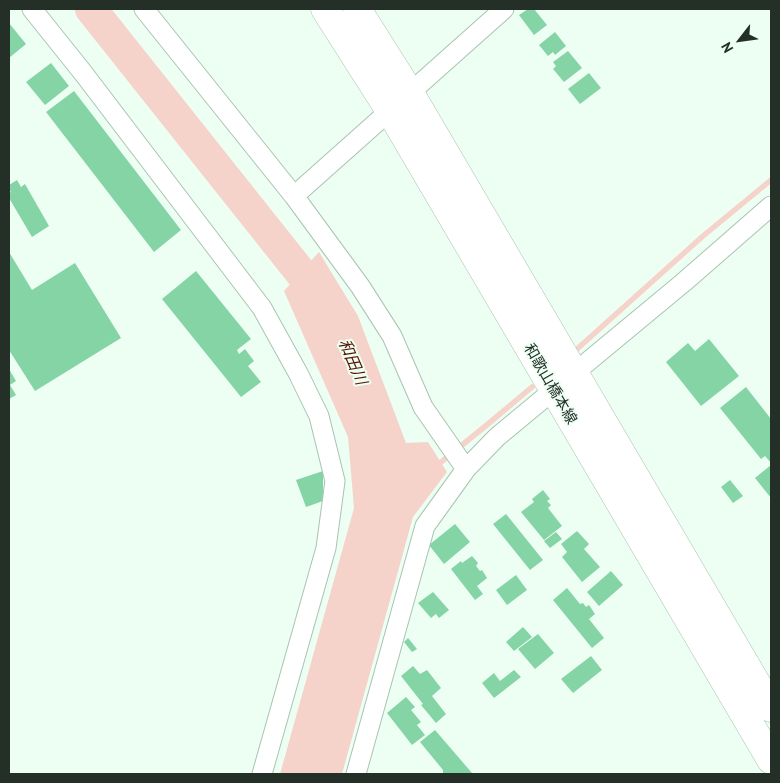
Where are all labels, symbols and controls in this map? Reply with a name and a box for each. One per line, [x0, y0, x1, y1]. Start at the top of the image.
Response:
north arrow [715, 15, 765, 65]
text: N [717, 39, 737, 56]
water label: 和田川 [334, 336, 370, 388]
street label: 和歌山橋本線 [520, 341, 580, 427]

